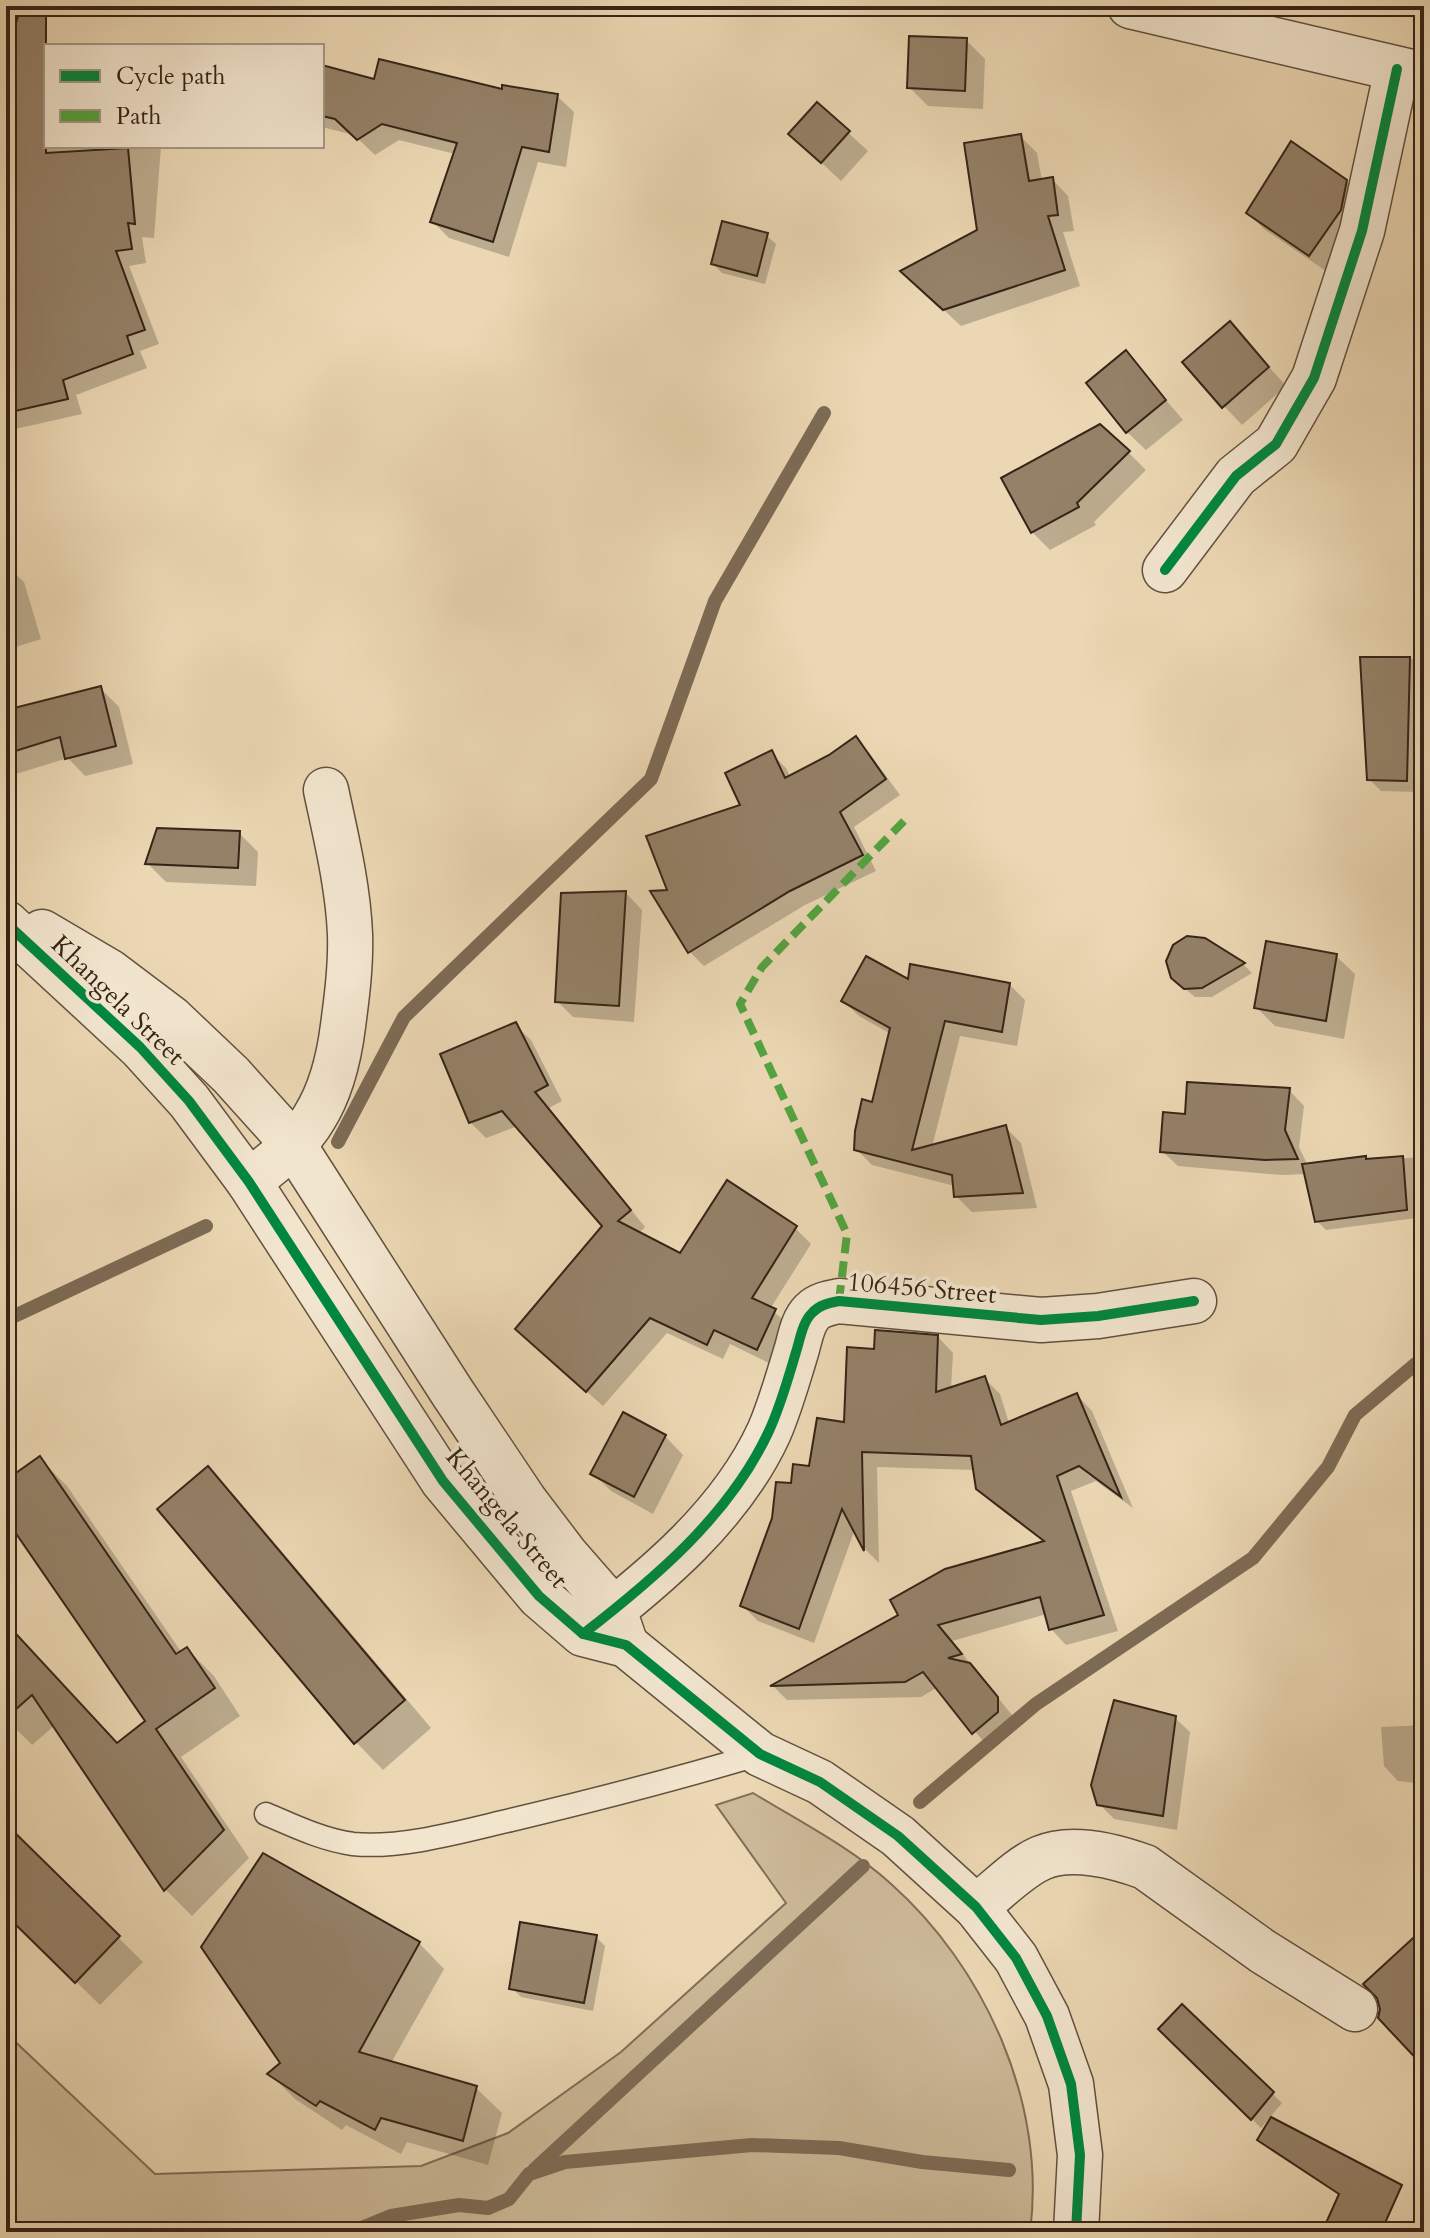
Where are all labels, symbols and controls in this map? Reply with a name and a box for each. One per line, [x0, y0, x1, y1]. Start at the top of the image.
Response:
legend [44, 44, 324, 148]
text: Cycle path [116, 60, 225, 93]
text: Path [116, 100, 161, 133]
street label: Khangela Street [43, 927, 193, 1073]
street label: 106456 Street [846, 1264, 998, 1312]
street label: Khangela Street [438, 1440, 576, 1596]

